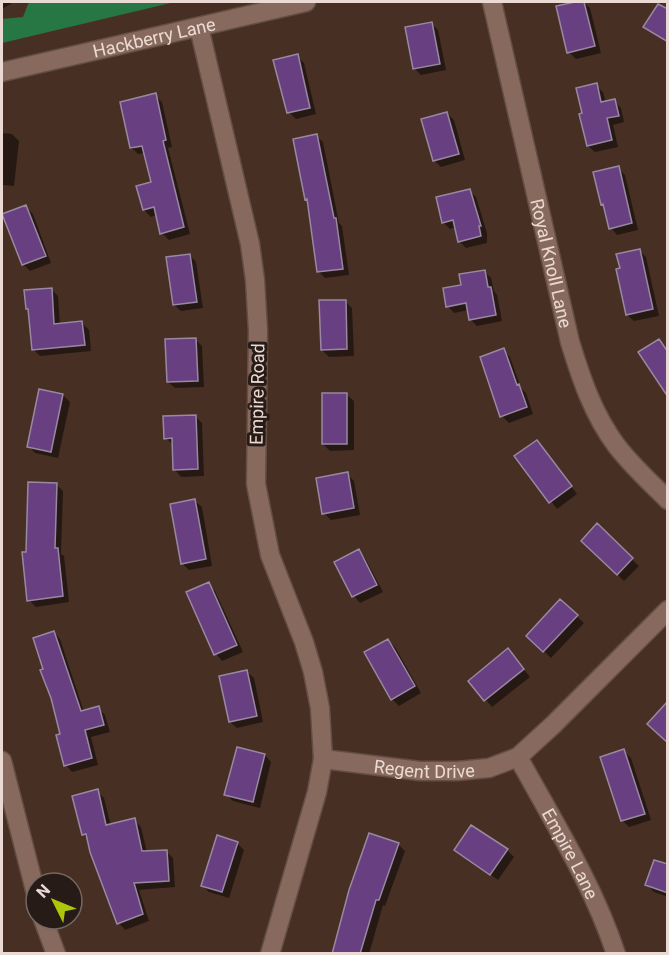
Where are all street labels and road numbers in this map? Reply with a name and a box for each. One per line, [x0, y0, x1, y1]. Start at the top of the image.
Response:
street label: Hackberry Lane [91, 13, 217, 61]
street label: Royal Knoll Lane [527, 197, 577, 330]
street label: Empire Road [246, 343, 268, 445]
street label: Regent Drive [373, 755, 476, 782]
street label: Empire Lane [538, 804, 603, 902]

